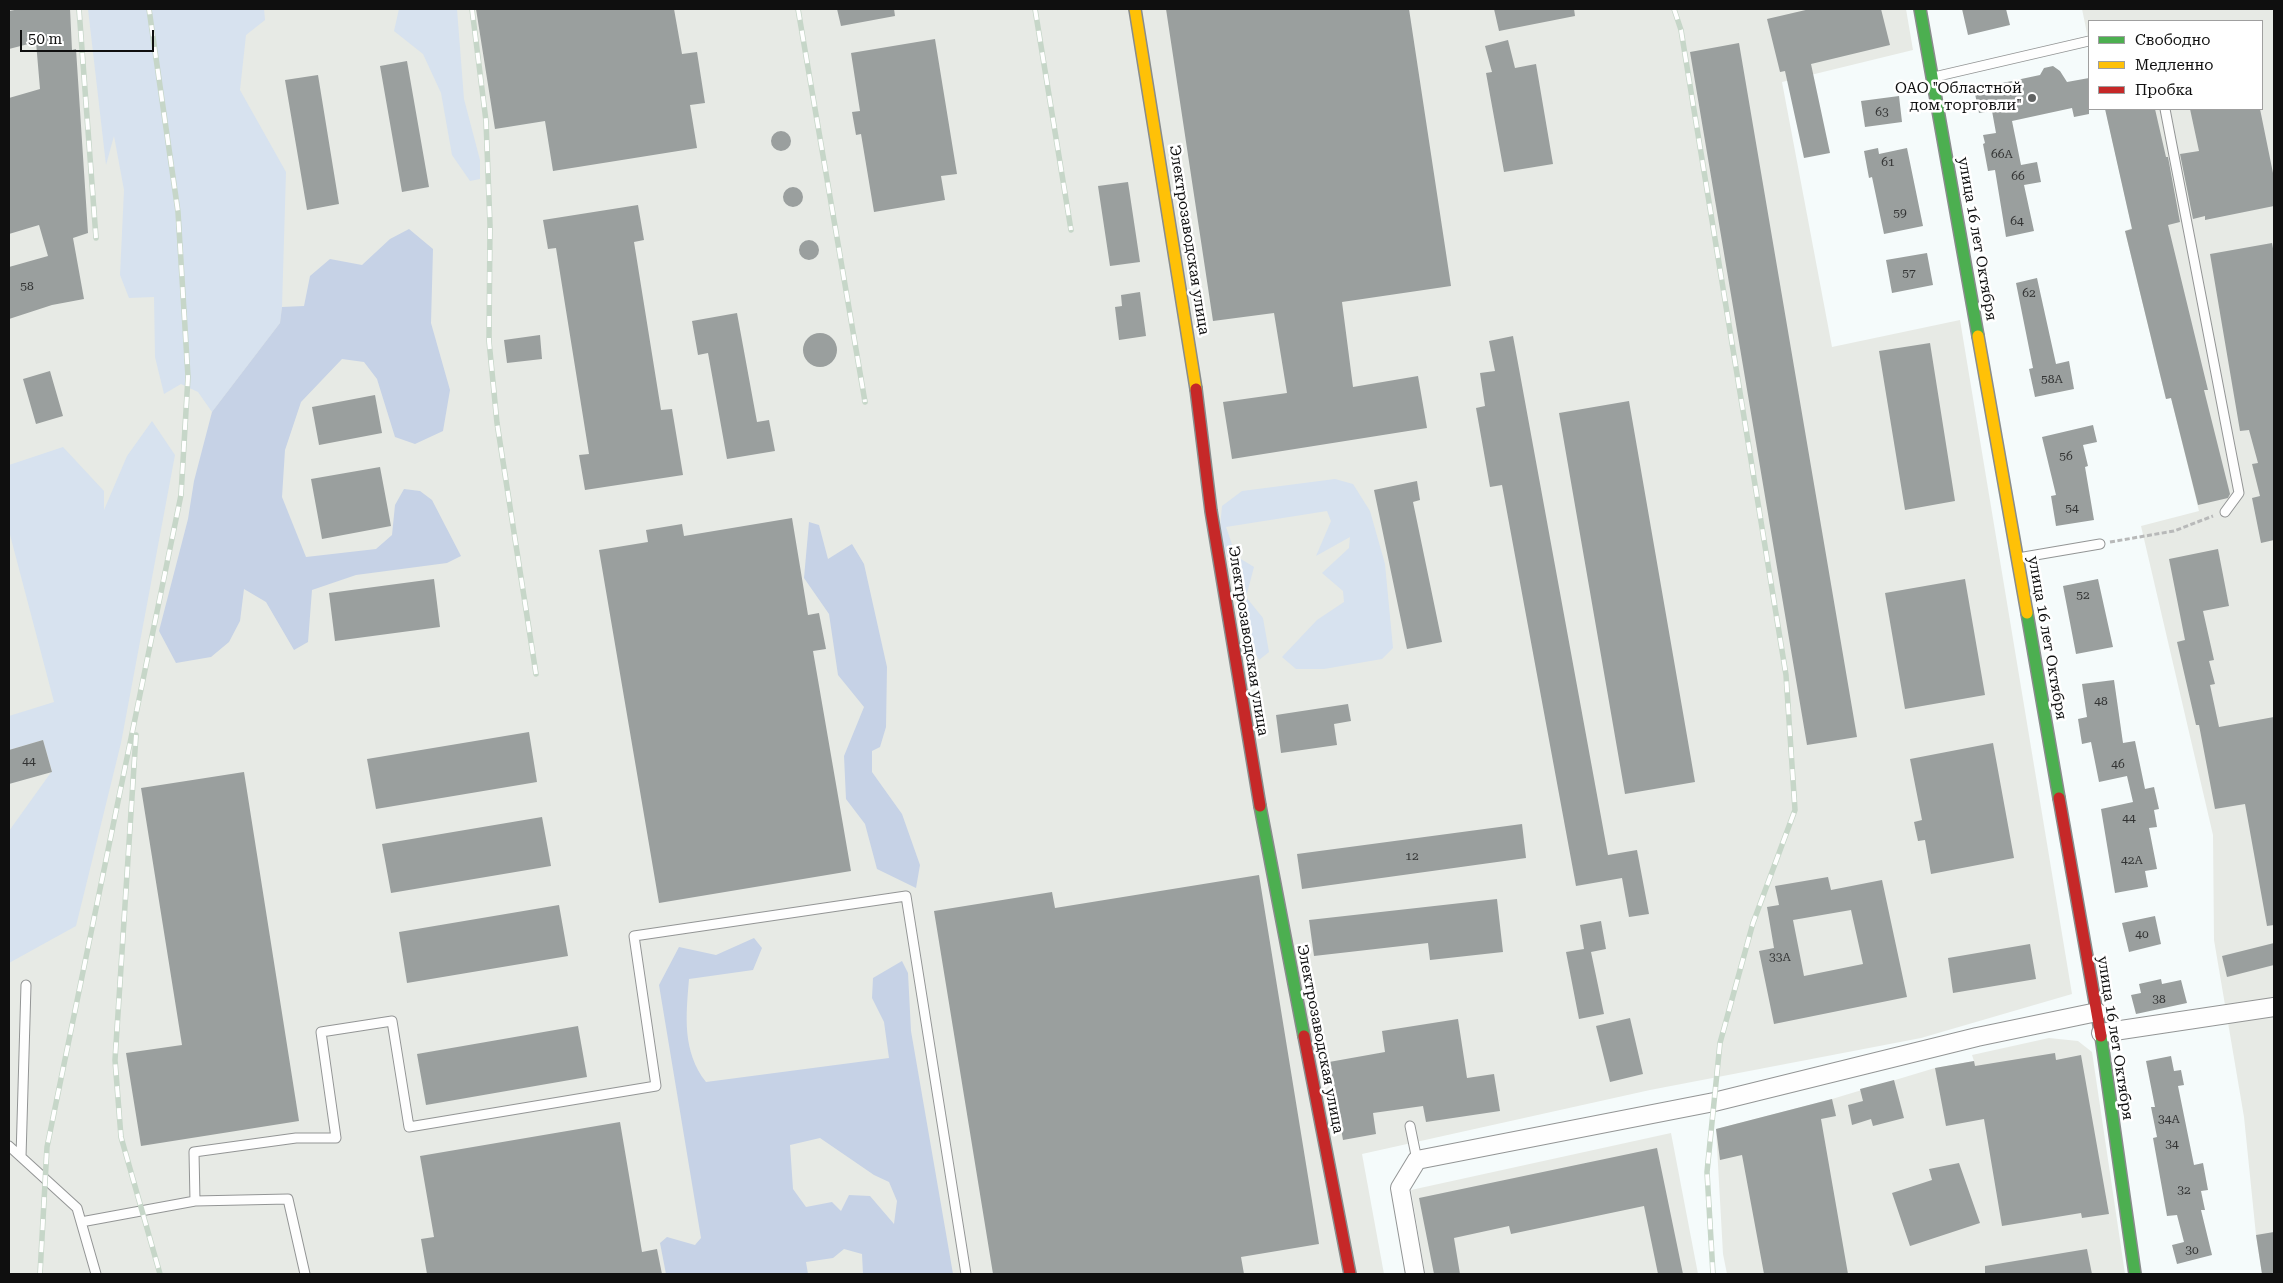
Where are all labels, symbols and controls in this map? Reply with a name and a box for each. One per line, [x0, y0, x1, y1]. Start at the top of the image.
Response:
scale bar [22, 20, 156, 52]
legend [2088, 20, 2263, 110]
text: 50 m [28, 30, 62, 48]
text: Свободно [2135, 31, 2210, 49]
text: Медленно [2135, 56, 2214, 74]
place label: ОАО "Областной дом торговли" [1895, 80, 2022, 115]
text: Пробка [2135, 81, 2193, 99]
marker: ОАО "Областной дом торговли" [2026, 92, 2038, 104]
house number: 63 [1875, 105, 1889, 119]
street label: Электрозаводская улица [1165, 144, 1213, 336]
house number: 66А [1991, 147, 2013, 161]
house number: 61 [1881, 155, 1895, 169]
street label: улица 16 лет Октября [1954, 156, 2000, 322]
house number: 66 [2011, 169, 2025, 183]
house number: 59 [1893, 206, 1907, 220]
house number: 64 [2010, 214, 2024, 228]
house number: 57 [1902, 266, 1916, 280]
house number: 58 [20, 279, 34, 293]
house number: 62 [2022, 286, 2036, 300]
house number: 58А [2041, 372, 2063, 386]
house number: 56 [2059, 449, 2073, 463]
house number: 54 [2065, 501, 2079, 515]
street label: Электрозаводская улица [1224, 545, 1272, 737]
street label: улица 16 лет Октября [2024, 555, 2070, 721]
house number: 52 [2076, 588, 2090, 602]
house number: 48 [2094, 694, 2108, 708]
house number: 44 [22, 754, 36, 768]
house number: 46 [2111, 757, 2125, 771]
house number: 44 [2122, 811, 2136, 825]
house number: 12 [1405, 849, 1419, 863]
house number: 42А [2121, 853, 2143, 867]
house number: 40 [2135, 927, 2149, 941]
street label: Электрозаводская улица [1293, 943, 1347, 1135]
house number: 33А [1769, 950, 1791, 964]
street label: улица 16 лет Октября [2093, 955, 2137, 1121]
house number: 38 [2152, 992, 2166, 1006]
house number: 34А [2158, 1112, 2180, 1126]
house number: 34 [2165, 1137, 2179, 1151]
house number: 32 [2177, 1183, 2191, 1197]
house number: 30 [2185, 1243, 2199, 1257]

